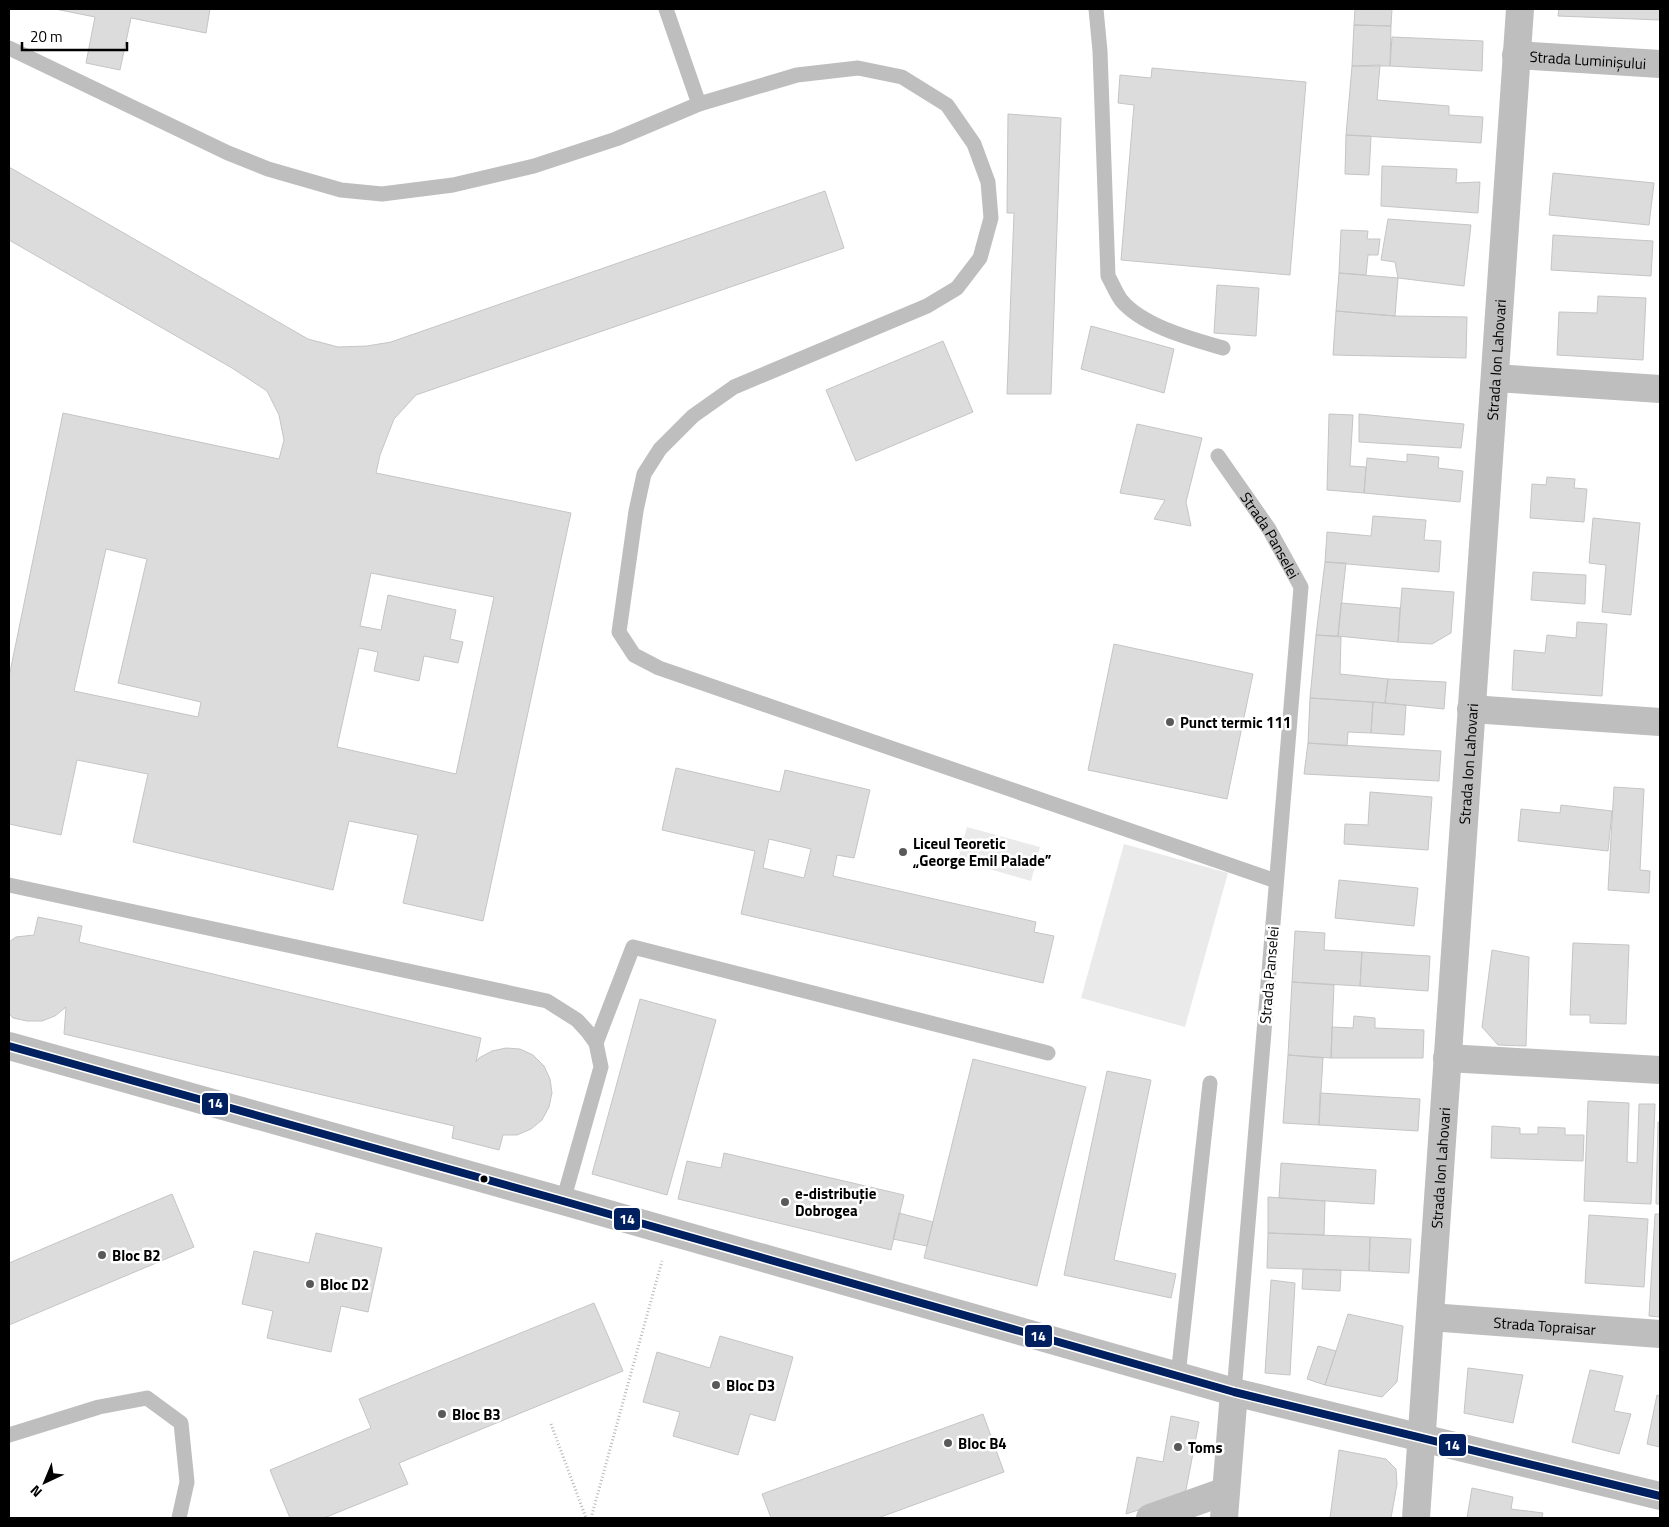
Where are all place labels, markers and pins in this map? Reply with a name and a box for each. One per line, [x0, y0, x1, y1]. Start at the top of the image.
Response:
place label: Punct termic 111 [1180, 711, 1291, 734]
marker: Punct termic 111 [1164, 716, 1176, 728]
place label: Liceul Teoretic „George Emil Palade” [912, 832, 1052, 872]
marker: Liceul Teoretic „George Emil Palade” [897, 846, 909, 858]
unlabelled marker [479, 1174, 489, 1184]
place label: e-distribuție Dobrogea [795, 1182, 877, 1222]
marker: e-distribuție Dobrogea [779, 1196, 791, 1208]
place label: Bloc B2 [112, 1244, 161, 1267]
marker: Bloc B2 [96, 1249, 108, 1261]
place label: Bloc D2 [320, 1273, 369, 1296]
marker: Bloc D2 [304, 1278, 316, 1290]
place label: Bloc D3 [726, 1374, 775, 1397]
marker: Bloc D3 [710, 1379, 722, 1391]
place label: Bloc B3 [452, 1403, 501, 1426]
marker: Bloc B3 [436, 1408, 448, 1420]
place label: Bloc B4 [958, 1432, 1007, 1455]
place label: Toms [1188, 1436, 1223, 1459]
marker: Bloc B4 [942, 1437, 954, 1449]
marker: Toms [1172, 1441, 1184, 1453]

